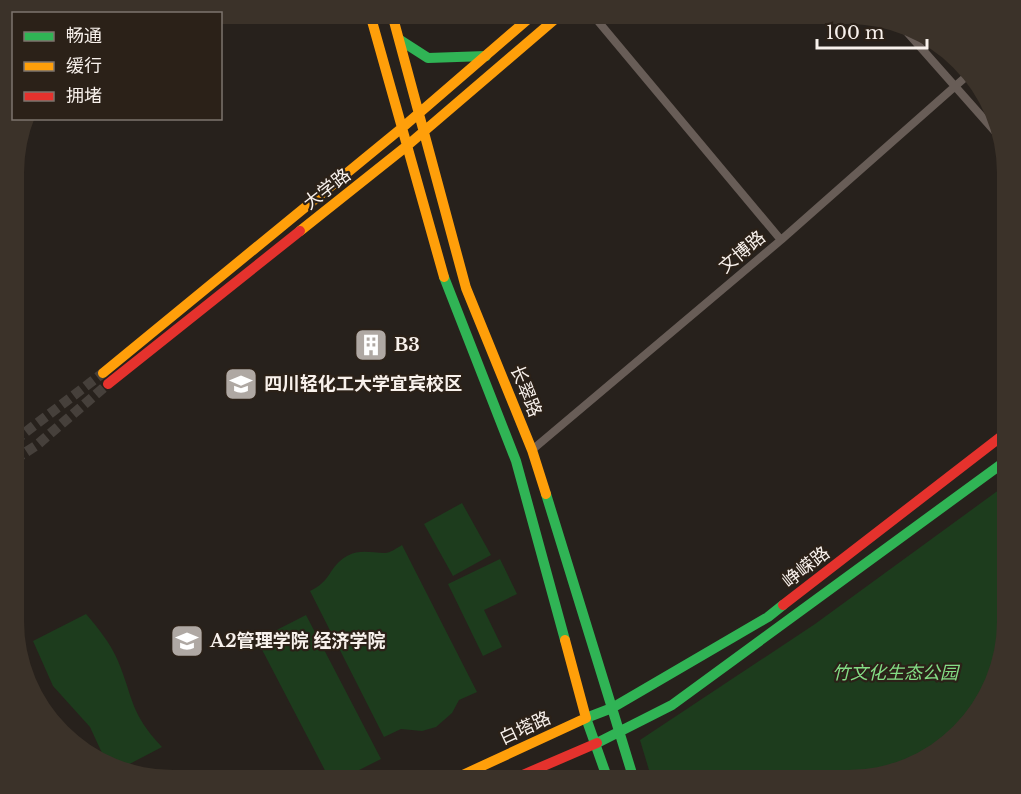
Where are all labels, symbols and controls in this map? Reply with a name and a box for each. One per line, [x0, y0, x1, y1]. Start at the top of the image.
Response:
legend [12, 12, 222, 120]
scale bar [817, 12, 926, 50]
text: 100 m [826, 22, 884, 44]
text: 畅通 [66, 25, 102, 47]
text: 缓行 [66, 55, 102, 77]
text: 拥堵 [66, 85, 102, 107]
street label: 大学路 [299, 164, 355, 214]
street label: 文博路 [714, 226, 770, 278]
building icon: B3 [353, 327, 389, 363]
place label: B3 [394, 334, 420, 356]
street label: 长翠路 [506, 362, 546, 420]
school or university icon: 四川轻化工大学宜宾校区 [223, 366, 259, 402]
place label: 四川轻化工大学宜宾校区 [264, 373, 462, 395]
street label: 峥嵘路 [778, 542, 834, 592]
school or university icon: A2管理学院 经济学院 [169, 623, 205, 659]
place label: A2管理学院 经济学院 [209, 630, 386, 652]
park label: 竹文化生态公园 [832, 662, 961, 684]
street label: 白塔路 [496, 707, 554, 749]

